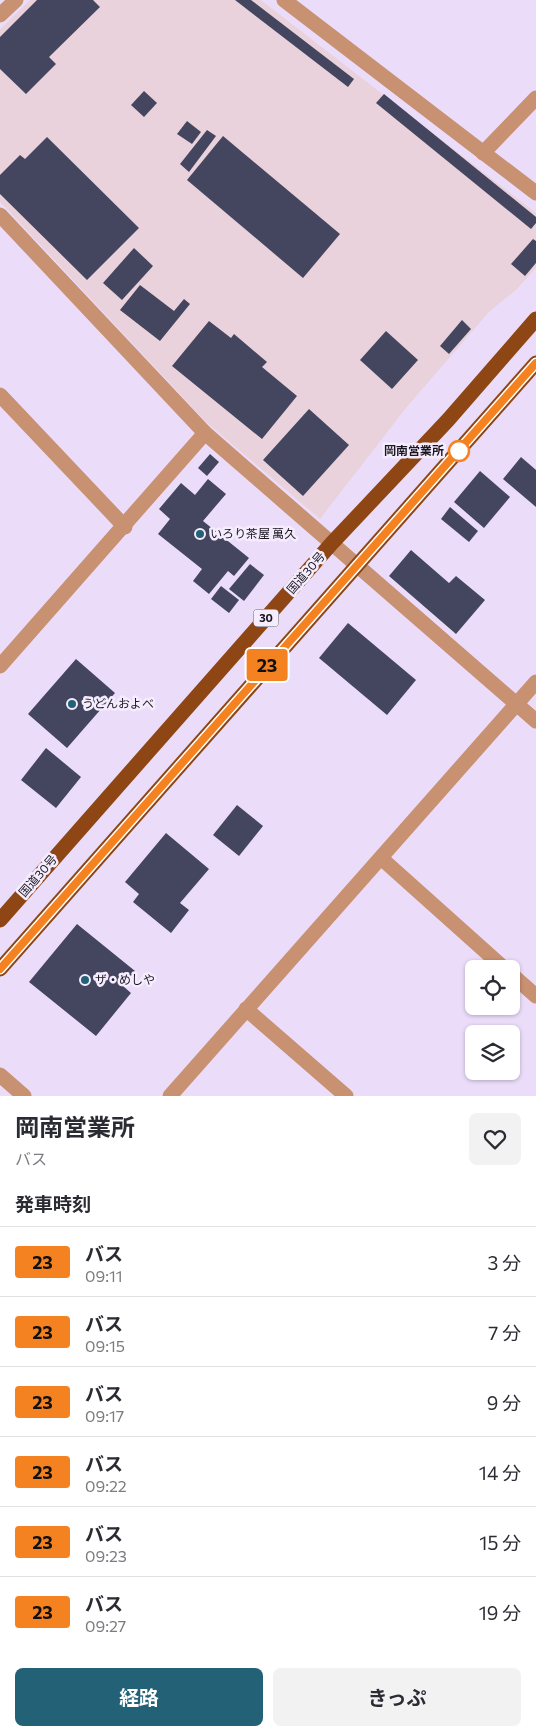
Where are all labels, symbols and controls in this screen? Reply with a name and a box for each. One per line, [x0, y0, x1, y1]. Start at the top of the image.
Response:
marker: 岡南営業所 [448, 440, 470, 462]
place label: 岡南営業所 [384, 443, 444, 457]
place label: いろり茶屋 萬久 [210, 526, 296, 540]
marker: いろり茶屋 萬久 [194, 528, 206, 540]
street label: 国道30号 [283, 549, 327, 596]
road number: 30 [254, 610, 278, 626]
line badge: 23 [244, 649, 290, 681]
text: 23 [257, 654, 277, 676]
place label: うどんおよべ [82, 696, 154, 710]
marker: うどんおよべ [66, 698, 78, 710]
street label: 国道30号 [15, 852, 59, 899]
map controls [465, 960, 520, 1080]
button: locate [465, 960, 520, 1015]
place label: ザ・めしや [95, 972, 155, 986]
marker: ザ・めしや [79, 974, 91, 986]
button: layers [465, 1025, 520, 1080]
text: 岡南営業所 [15, 1112, 135, 1141]
button: heart [469, 1113, 521, 1165]
text: バス [15, 1149, 47, 1168]
text: 発車時刻 [15, 1192, 91, 1215]
text: バス [85, 1242, 123, 1265]
text: 23 [32, 1251, 53, 1273]
text: 3 分 [488, 1251, 521, 1274]
text: 09:11 [85, 1266, 123, 1285]
text: バス [85, 1312, 123, 1335]
text: 23 [32, 1321, 53, 1343]
text: 7 分 [488, 1321, 521, 1344]
text: 09:15 [85, 1336, 125, 1355]
text: バス [85, 1382, 123, 1405]
text: 23 [32, 1391, 53, 1413]
text: 9 分 [487, 1391, 521, 1414]
text: 09:17 [85, 1406, 124, 1425]
text: バス [85, 1452, 123, 1475]
text: 23 [32, 1461, 53, 1483]
text: 14 分 [479, 1461, 521, 1484]
text: 09:22 [85, 1476, 127, 1495]
text: バス [85, 1522, 123, 1545]
text: 23 [32, 1531, 53, 1553]
text: 15 分 [479, 1531, 521, 1554]
text: 09:23 [85, 1546, 127, 1565]
text: バス [85, 1592, 123, 1615]
text: 23 [32, 1601, 53, 1623]
text: 19 分 [479, 1601, 521, 1624]
text: 09:27 [85, 1616, 126, 1635]
button: 経路 [15, 1668, 263, 1726]
button: きっぷ [273, 1668, 521, 1726]

